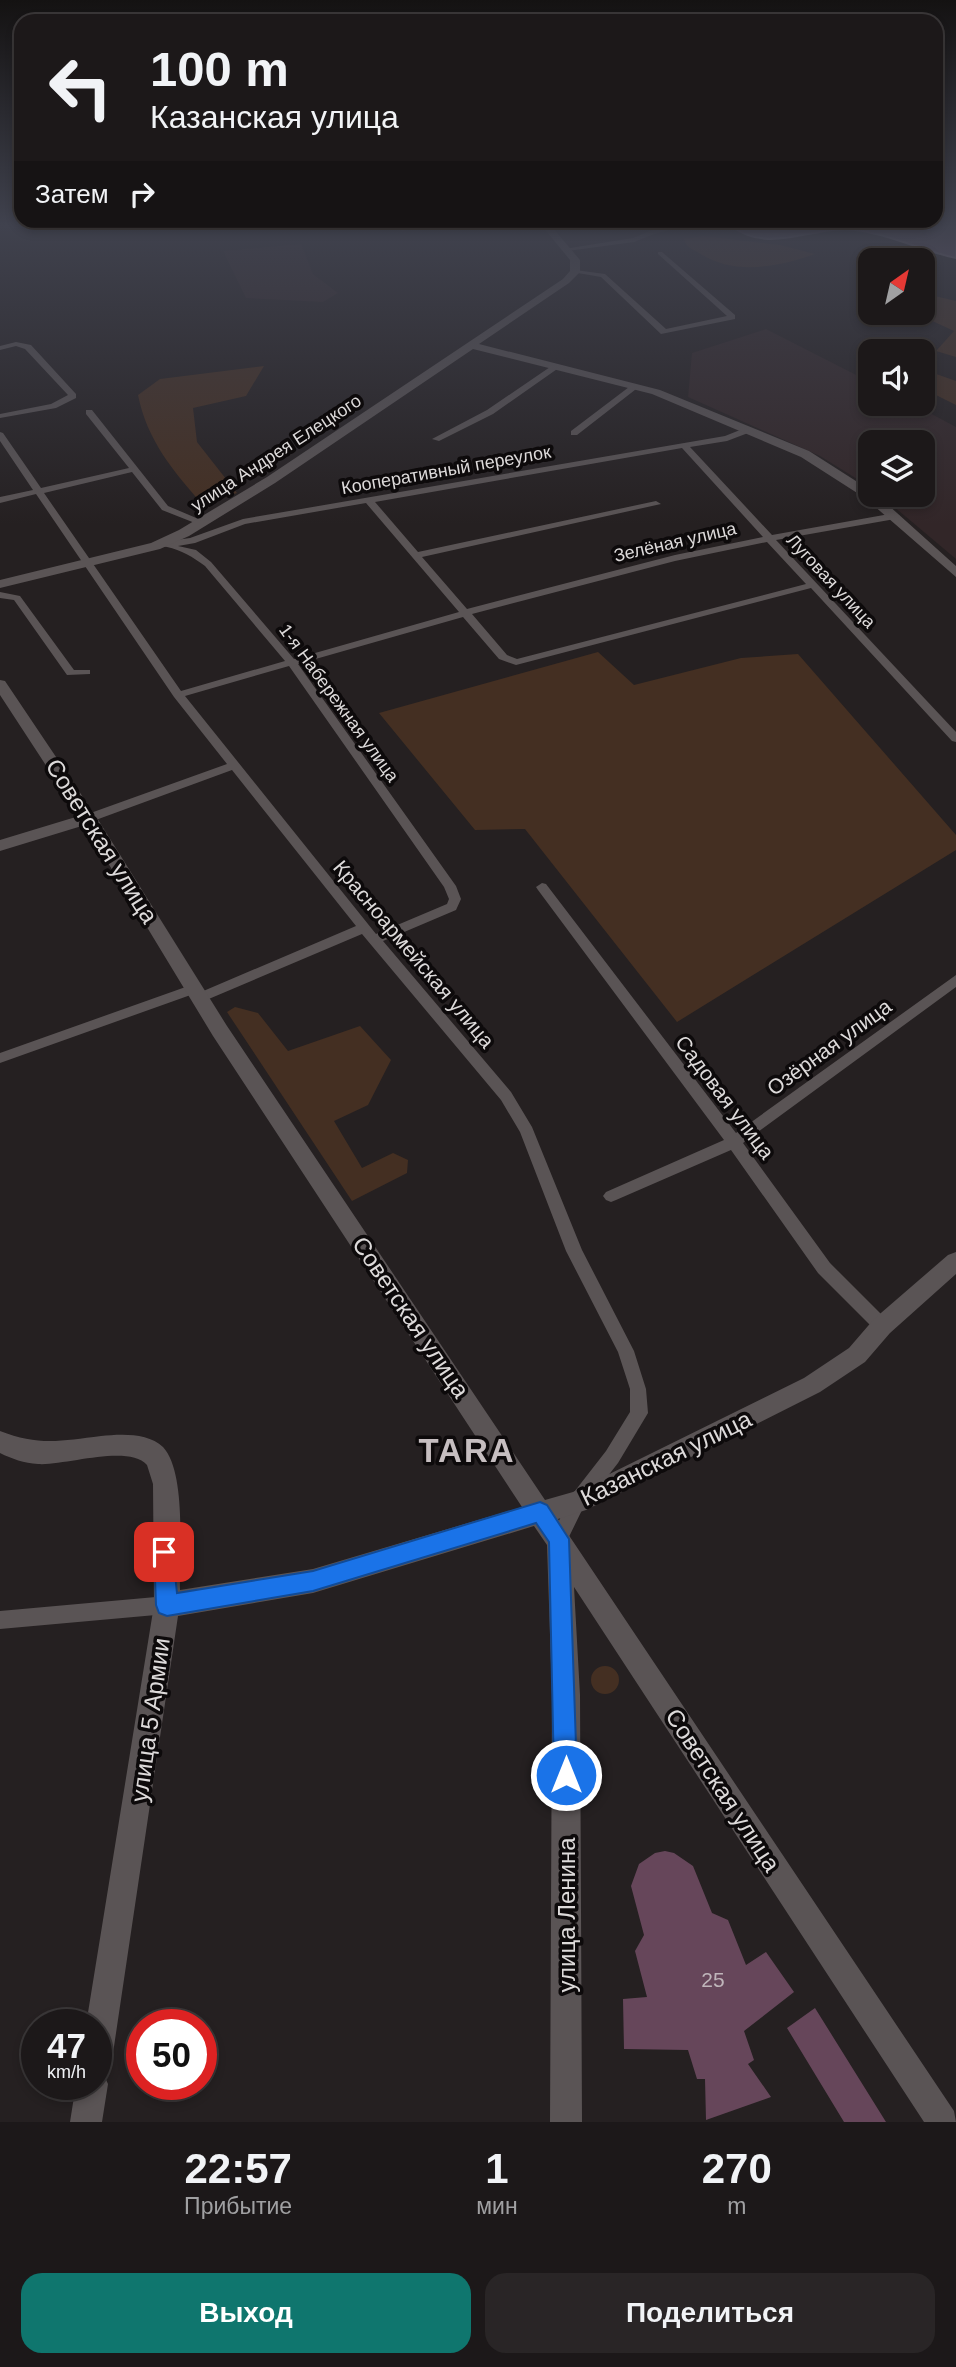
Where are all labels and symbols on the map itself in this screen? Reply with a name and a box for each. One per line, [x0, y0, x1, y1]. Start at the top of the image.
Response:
north arrow [858, 248, 934, 326]
street label: улица Андрея Елецкого [187, 390, 365, 516]
street label: Кооперативный переулок [340, 442, 552, 498]
street label: Зелёная улица [612, 518, 739, 566]
street label: Луговая улица [782, 530, 880, 633]
street label: 1-я Набережная улица [275, 620, 403, 786]
street label: Советская улица [41, 754, 164, 929]
street label: Красноармейская улица [329, 856, 499, 1053]
street label: Озёрная улица [763, 994, 896, 1100]
street label: Садовая улица [671, 1031, 779, 1163]
street label: Советская улица [347, 1231, 475, 1403]
street label: Казанская улица [576, 1405, 756, 1511]
district label: TARA [418, 1432, 516, 1469]
pin [134, 1522, 194, 1582]
street label: улица 5 Армии [125, 1636, 175, 1804]
street label: Советская улица [660, 1704, 786, 1877]
position arrow [529, 1738, 603, 1812]
street label: улица Ленина [553, 1837, 580, 1993]
house number: 25 [701, 1968, 725, 1991]
speed limit sign: 50 [126, 2009, 217, 2100]

